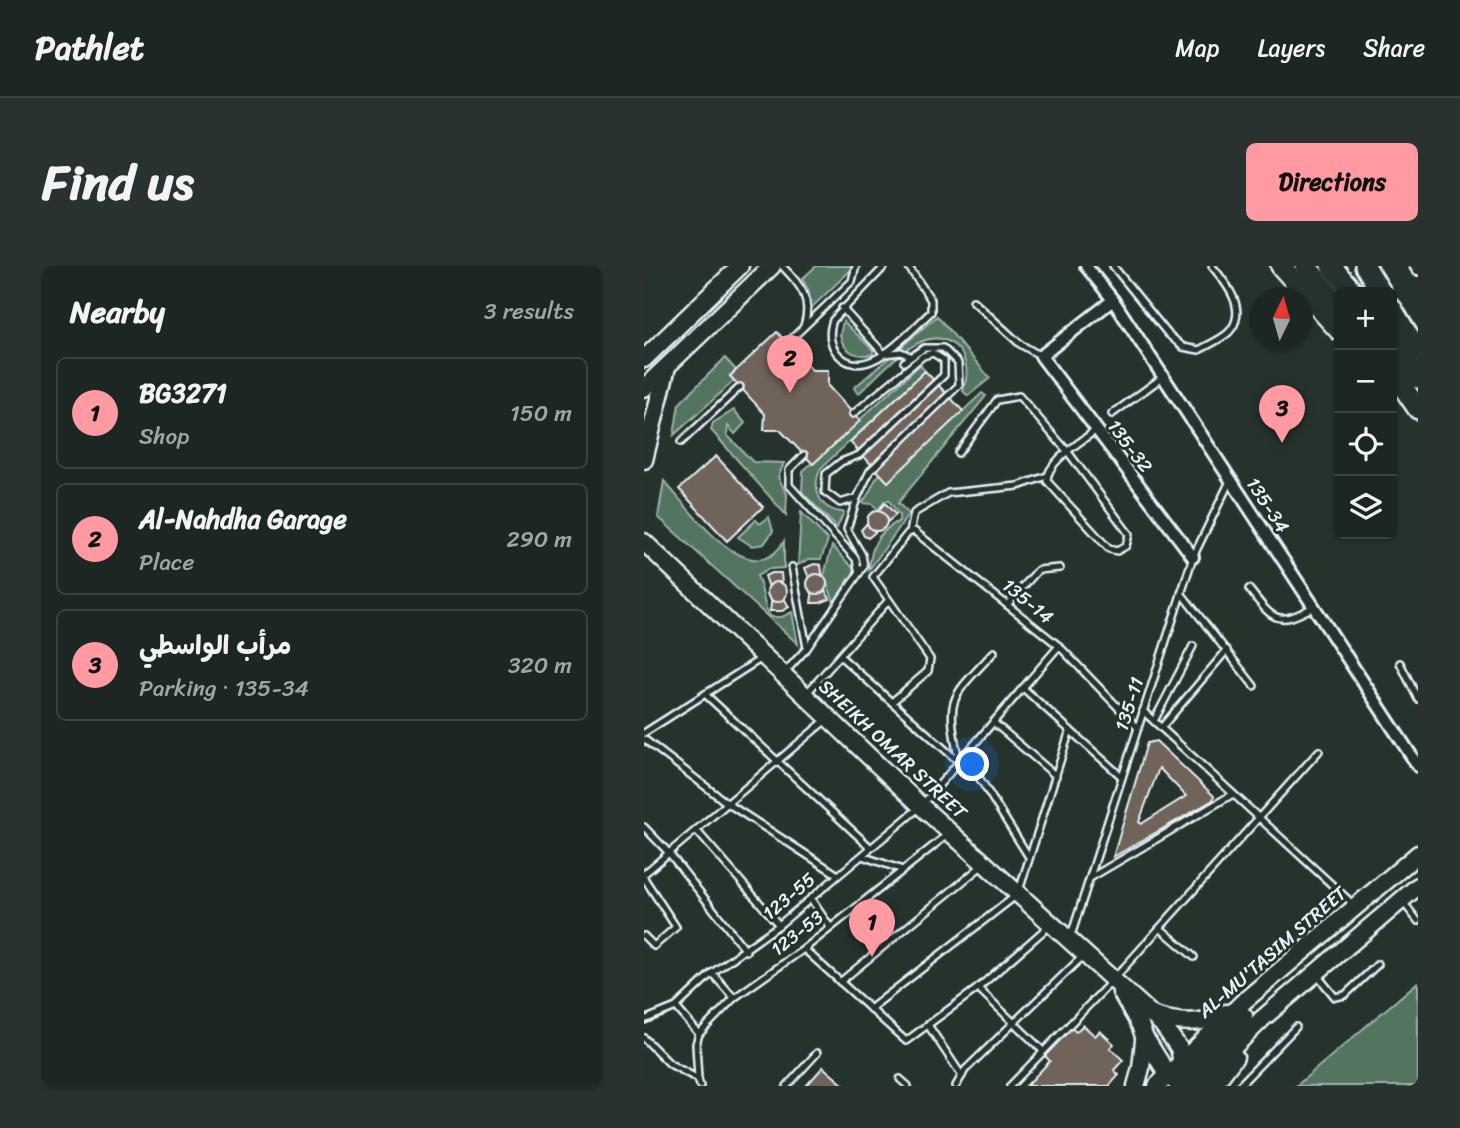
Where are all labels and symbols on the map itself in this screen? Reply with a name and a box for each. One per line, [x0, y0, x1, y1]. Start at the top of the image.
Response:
north arrow [1250, 287, 1313, 350]
pin: 2 [767, 335, 813, 393]
pin: 3 [1259, 385, 1305, 443]
street label: 135-32 [1099, 412, 1161, 480]
street label: 135-34 [1237, 470, 1299, 540]
street label: 135-14 [995, 570, 1061, 632]
street label: SHEIKH OMAR STREET [811, 671, 976, 828]
street label: 135-11 [1105, 673, 1153, 735]
your location [955, 747, 989, 781]
street label: 123-55 [755, 863, 823, 928]
street label: AL-MU'TASIM STREET [1189, 877, 1355, 1027]
pin: 1 [849, 899, 895, 957]
street label: 123-53 [763, 901, 831, 965]

